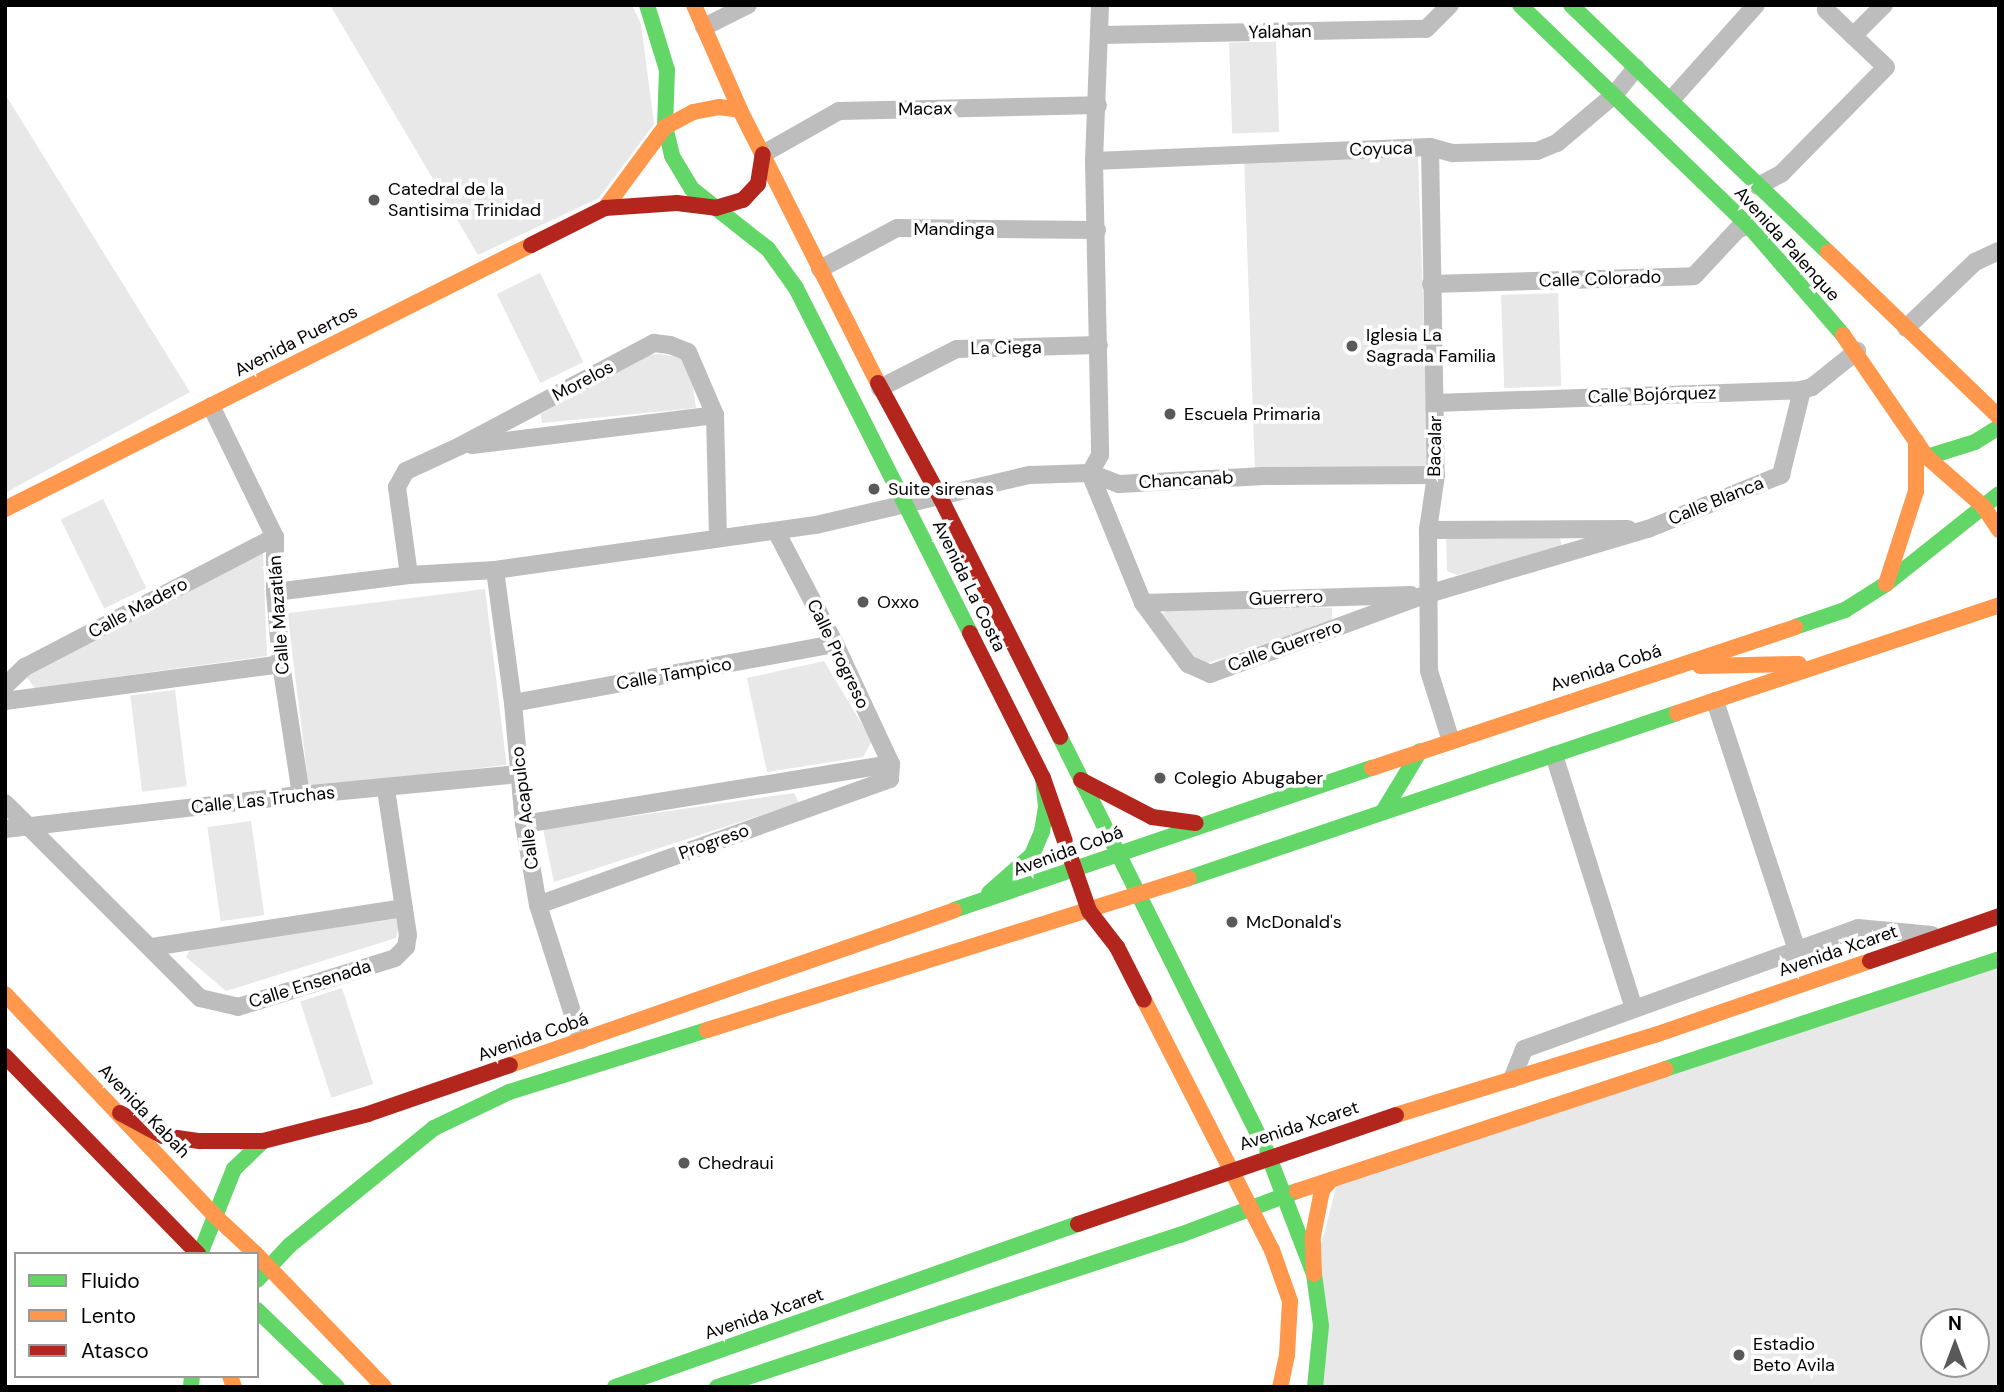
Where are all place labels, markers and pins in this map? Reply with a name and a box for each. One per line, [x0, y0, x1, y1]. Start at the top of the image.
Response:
place label: Catedral de la Santisima Trinidad [388, 179, 541, 222]
marker: Catedral de la Santisima Trinidad [366, 192, 382, 208]
place label: Iglesia La Sagrada Familia [1366, 325, 1496, 368]
marker: Iglesia La Sagrada Familia [1344, 338, 1360, 354]
place label: Escuela Primaria [1184, 403, 1321, 425]
marker: Escuela Primaria [1162, 406, 1178, 422]
place label: Suite sirenas [888, 478, 994, 500]
marker: Suite sirenas [866, 481, 882, 497]
place label: Oxxo [877, 591, 919, 613]
marker: Oxxo [855, 594, 871, 610]
place label: Colegio Abugaber [1174, 767, 1323, 789]
marker: Colegio Abugaber [1152, 770, 1168, 786]
place label: McDonald's [1246, 911, 1342, 933]
marker: McDonald's [1224, 914, 1240, 930]
place label: Chedraui [698, 1152, 774, 1174]
marker: Chedraui [676, 1155, 692, 1171]
place label: Estadio Beto Avila [1753, 1334, 1835, 1376]
marker: Estadio Beto Avila [1731, 1347, 1747, 1363]

